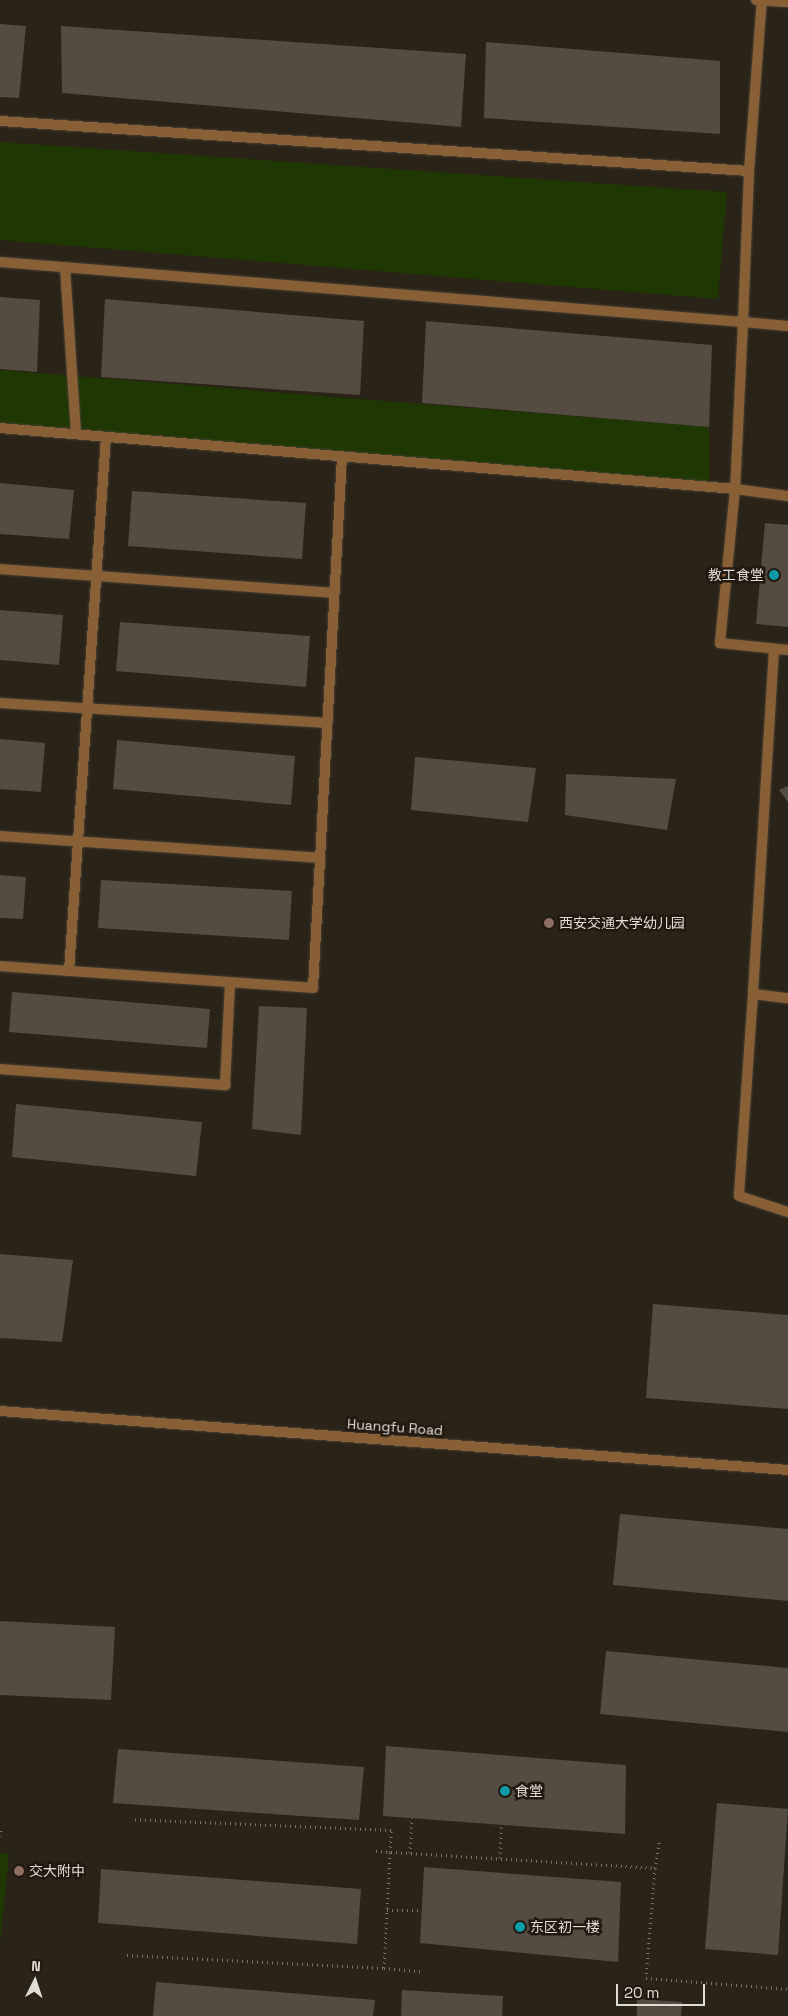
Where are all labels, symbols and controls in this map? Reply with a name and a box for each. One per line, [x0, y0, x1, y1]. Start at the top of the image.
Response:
place label: 教工食堂 [708, 567, 764, 583]
marker: 教工食堂 [768, 569, 780, 581]
place label: 西安交通大学幼儿园 [559, 915, 685, 931]
marker: 西安交通大学幼儿园 [543, 917, 555, 929]
street label: Huangfu Road [346, 1415, 444, 1439]
place label: 食堂 [515, 1783, 543, 1799]
marker: 食堂 [499, 1785, 511, 1797]
place label: 交大附中 [29, 1863, 85, 1879]
marker: 交大附中 [13, 1865, 25, 1877]
place label: 东区初一楼 [530, 1919, 600, 1935]
marker: 东区初一楼 [514, 1921, 526, 1933]
north arrow [10, 1956, 60, 2006]
text: N [31, 1957, 41, 1975]
scale bar [618, 1974, 707, 2006]
text: 20 m [624, 1983, 659, 2002]

